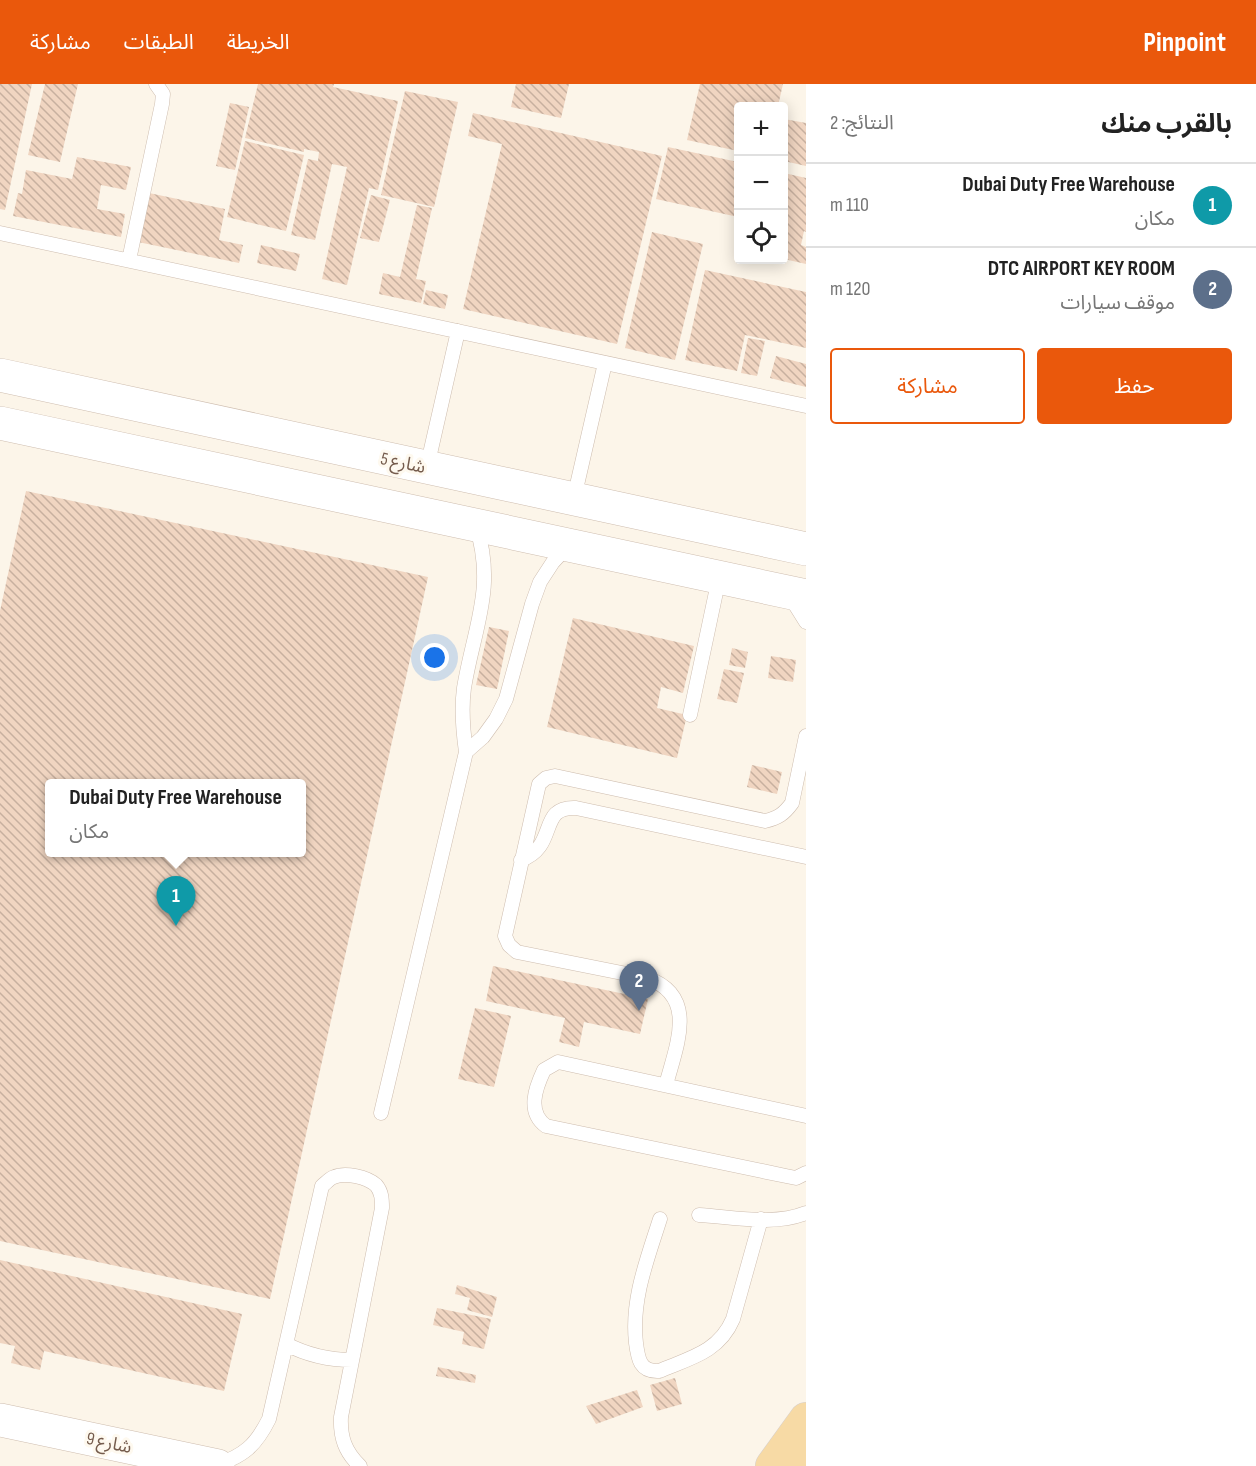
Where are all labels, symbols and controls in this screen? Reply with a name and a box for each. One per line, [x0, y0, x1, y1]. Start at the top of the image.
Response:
text: Pinpoint [1143, 26, 1226, 59]
text: مشاركة [30, 30, 91, 55]
text: الطبقات [124, 30, 194, 55]
text: الخريطة [227, 30, 290, 55]
map controls [734, 102, 788, 264]
button: + [734, 102, 788, 156]
text: بالقرب منك [1101, 109, 1232, 140]
text: النتائج: 2 [830, 111, 894, 135]
button: − [734, 156, 788, 210]
text: Dubai Duty Free Warehouse [962, 171, 1175, 198]
text: 110 m [830, 193, 869, 217]
text: 1 [1209, 193, 1216, 217]
text: مكان [1135, 207, 1175, 231]
button: locate [734, 210, 788, 264]
text: DTC AIRPORT KEY ROOM [988, 255, 1175, 282]
text: 120 m [830, 277, 870, 301]
text: 2 [1208, 277, 1217, 301]
text: موقف سيارات [1061, 291, 1175, 315]
button: مشاركة [830, 348, 1025, 424]
button: حفظ [1037, 348, 1232, 424]
street label: شارع 5 [378, 448, 427, 481]
your location [420, 643, 449, 672]
popup [45, 779, 306, 857]
text: Dubai Duty Free Warehouse [69, 784, 282, 811]
text: مكان [69, 820, 109, 844]
pin: 1 [156, 876, 195, 926]
pin: 2 [620, 962, 658, 1011]
street label: شارع 9 [84, 1428, 134, 1461]

